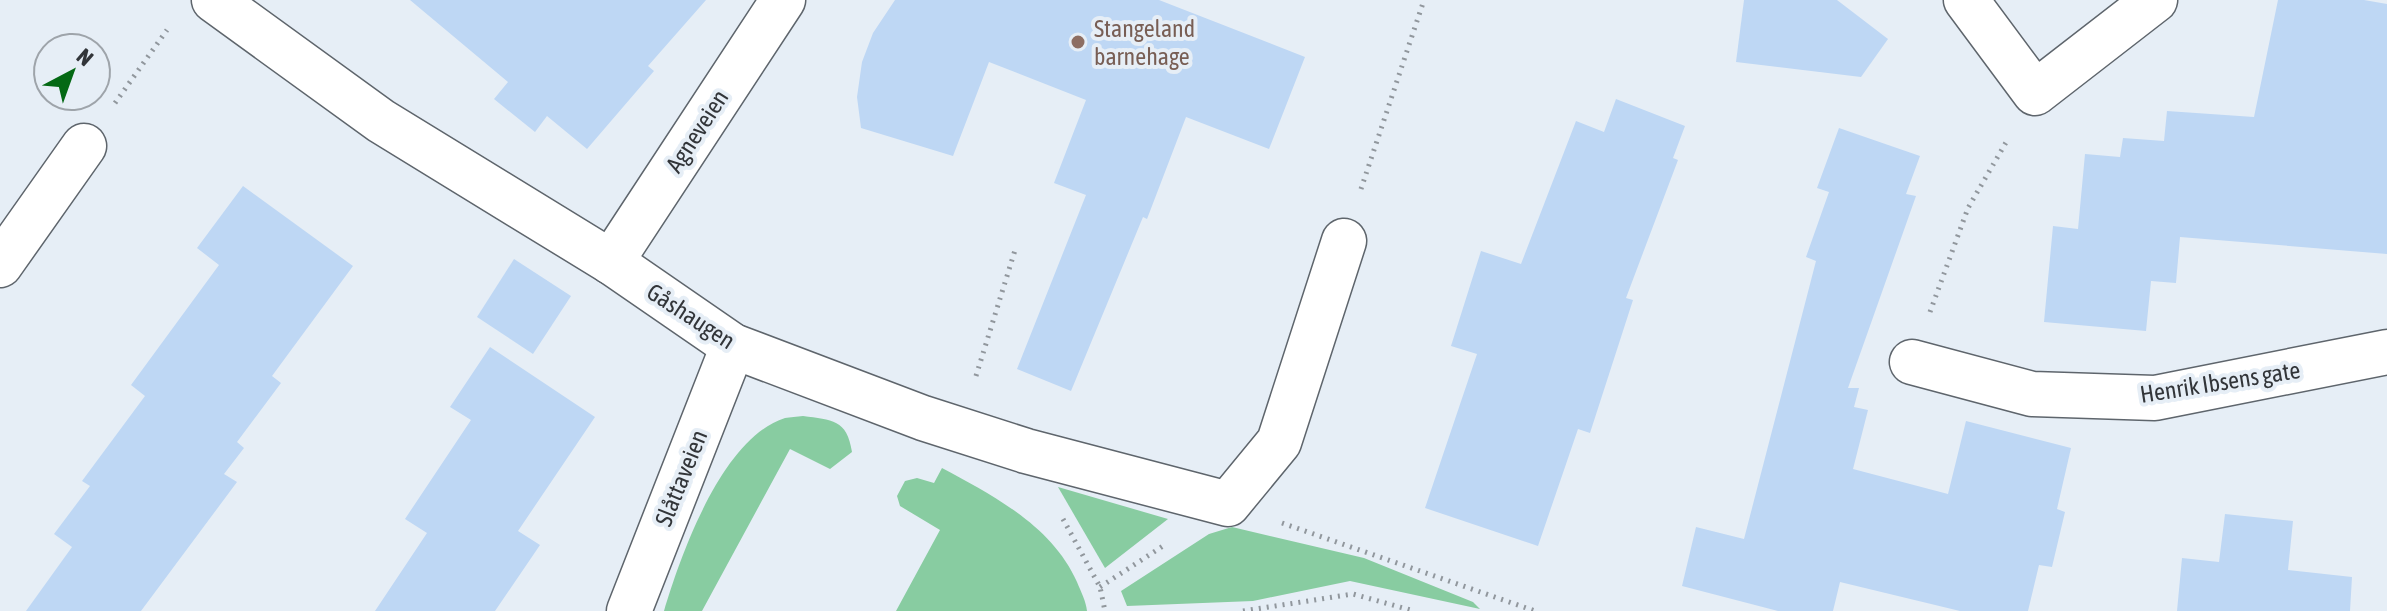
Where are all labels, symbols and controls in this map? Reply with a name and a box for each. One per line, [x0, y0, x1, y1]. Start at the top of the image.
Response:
place label: Stangeland barnehage [1094, 15, 1195, 70]
north arrow [32, 32, 112, 112]
marker: Stangeland barnehage [1069, 33, 1087, 51]
text: N [72, 43, 99, 71]
street label: Agneveien [660, 85, 734, 177]
street label: Gåshaugen [642, 278, 740, 354]
street label: Henrik Ibsens gate [2138, 356, 2302, 408]
street label: Slåttaveien [650, 426, 712, 530]

